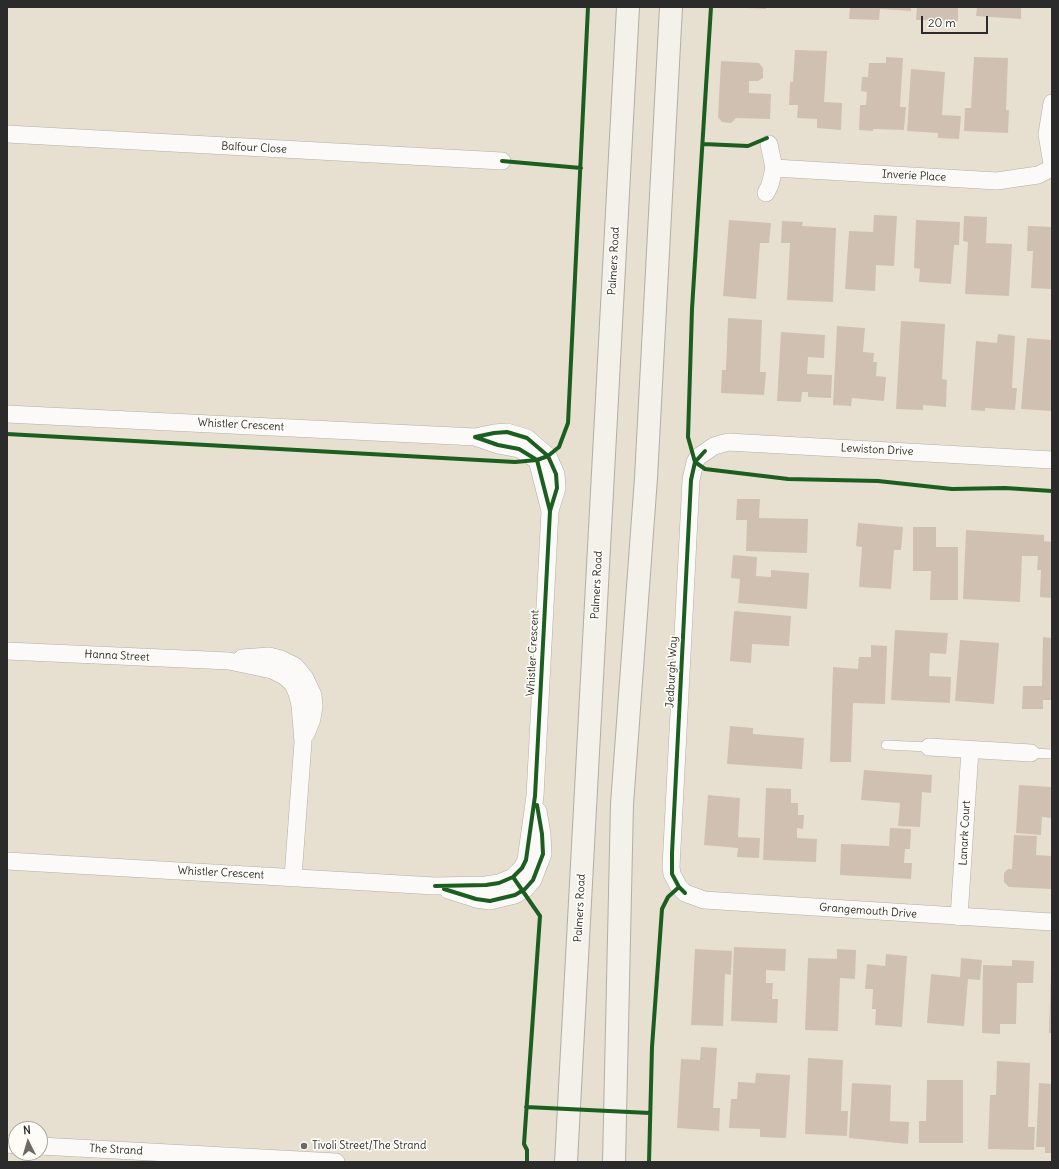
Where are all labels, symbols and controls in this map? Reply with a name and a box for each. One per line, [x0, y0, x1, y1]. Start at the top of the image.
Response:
scale bar [923, 8, 990, 34]
text: 20 m [928, 15, 956, 30]
street label: Balfour Close [221, 140, 287, 156]
street label: Inverie Place [882, 168, 946, 184]
street label: Palmers Road [606, 226, 622, 296]
street label: Whistler Crescent [197, 416, 285, 434]
street label: Lewiston Drive [840, 442, 914, 458]
street label: Palmers Road [589, 550, 605, 620]
street label: Whistler Crescent [524, 609, 542, 697]
street label: Jedburgh Way [664, 636, 680, 708]
street label: Hanna Street [84, 648, 150, 664]
street label: Lanark Court [957, 800, 973, 866]
street label: Whistler Crescent [177, 864, 265, 882]
street label: Palmers Road [572, 873, 588, 943]
street label: Grangemouth Drive [819, 901, 917, 921]
north arrow [8, 1121, 48, 1161]
text: N [23, 1123, 31, 1137]
place label: Tivoli Street/The Strand [312, 1139, 426, 1153]
marker: Tivoli Street/The Strand [299, 1141, 309, 1151]
street label: The Strand [89, 1142, 143, 1158]

